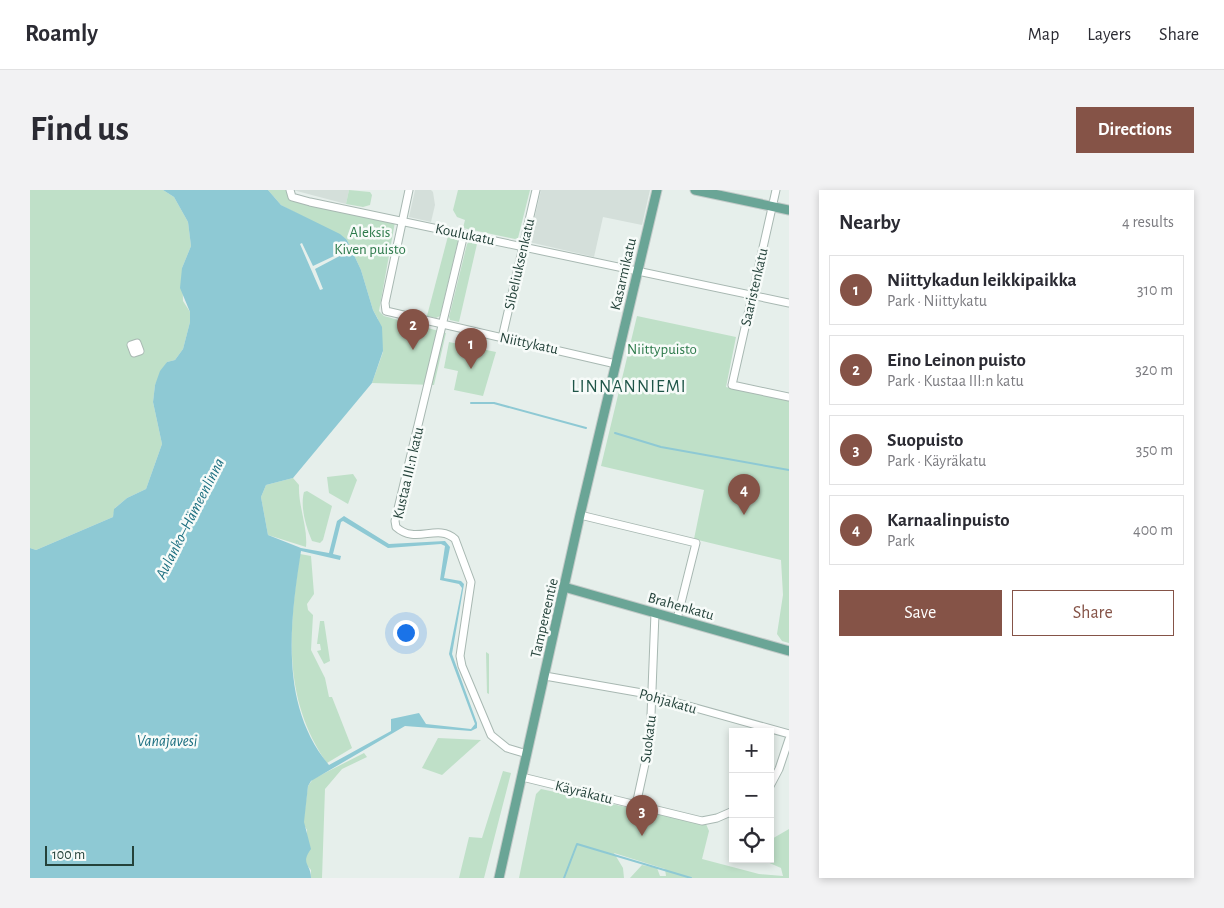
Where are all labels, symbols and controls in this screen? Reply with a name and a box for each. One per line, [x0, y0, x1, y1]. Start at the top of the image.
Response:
text: Roamly [25, 22, 98, 46]
text: Map [1028, 26, 1059, 44]
text: Layers [1087, 26, 1131, 44]
text: Share [1159, 26, 1199, 44]
button: Directions [1076, 107, 1194, 153]
text: Find us [30, 112, 129, 147]
text: Nearby [839, 212, 900, 233]
text: 4 results [1122, 214, 1174, 230]
street label: Sibeliuksenkatu [502, 217, 537, 311]
street label: Koulukatu [434, 221, 496, 248]
park label: Aleksis Kiven puisto [334, 225, 406, 257]
street label: Kasarmikatu [608, 236, 639, 312]
street label: Saaristenkatu [738, 246, 771, 328]
text: Niittykadun leikkipaikka [887, 271, 1077, 290]
text: 1 [853, 282, 859, 298]
text: 310 m [1137, 282, 1173, 298]
text: Park · Niittykatu [887, 293, 987, 309]
pin: 2 [397, 309, 429, 350]
pin: 1 [455, 328, 487, 369]
street label: Niittykatu [498, 330, 560, 357]
park label: Niittypuisto [627, 342, 697, 357]
text: Eino Leinon puisto [887, 351, 1026, 370]
text: 2 [852, 362, 860, 378]
text: 320 m [1135, 362, 1173, 378]
text: Park · Kustaa III:n katu [887, 373, 1024, 389]
district label: LINNANNIEMI [571, 378, 687, 396]
street label: Kustaa III:n katu [391, 425, 426, 521]
text: Suopuisto [887, 431, 963, 450]
text: 3 [853, 442, 859, 458]
text: 350 m [1136, 442, 1173, 458]
text: Park · Käyräkatu [887, 453, 986, 469]
water label: Aulanko–Hämeenlinna [152, 456, 227, 582]
pin: 4 [728, 474, 760, 515]
text: Karnaalinpuisto [887, 511, 1010, 530]
text: 4 [852, 522, 860, 538]
text: 400 m [1133, 522, 1173, 538]
text: Park [887, 533, 915, 549]
street label: Tampereentie [528, 577, 561, 659]
street label: Brahenkatu [646, 590, 716, 623]
button: Save [839, 590, 1002, 636]
button: Share [1012, 590, 1174, 636]
your location [393, 620, 419, 646]
street label: Pohjakatu [637, 686, 699, 717]
street label: Suokatu [638, 714, 659, 764]
map controls [729, 728, 774, 863]
button: + [729, 728, 774, 773]
water label: Vanajavesi [137, 733, 198, 750]
button: − [729, 773, 774, 818]
street label: Käyräkatu [554, 778, 615, 807]
pin: 3 [626, 795, 658, 836]
button: locate [729, 818, 774, 863]
scale bar [45, 843, 134, 866]
text: 100 m [52, 848, 85, 862]

